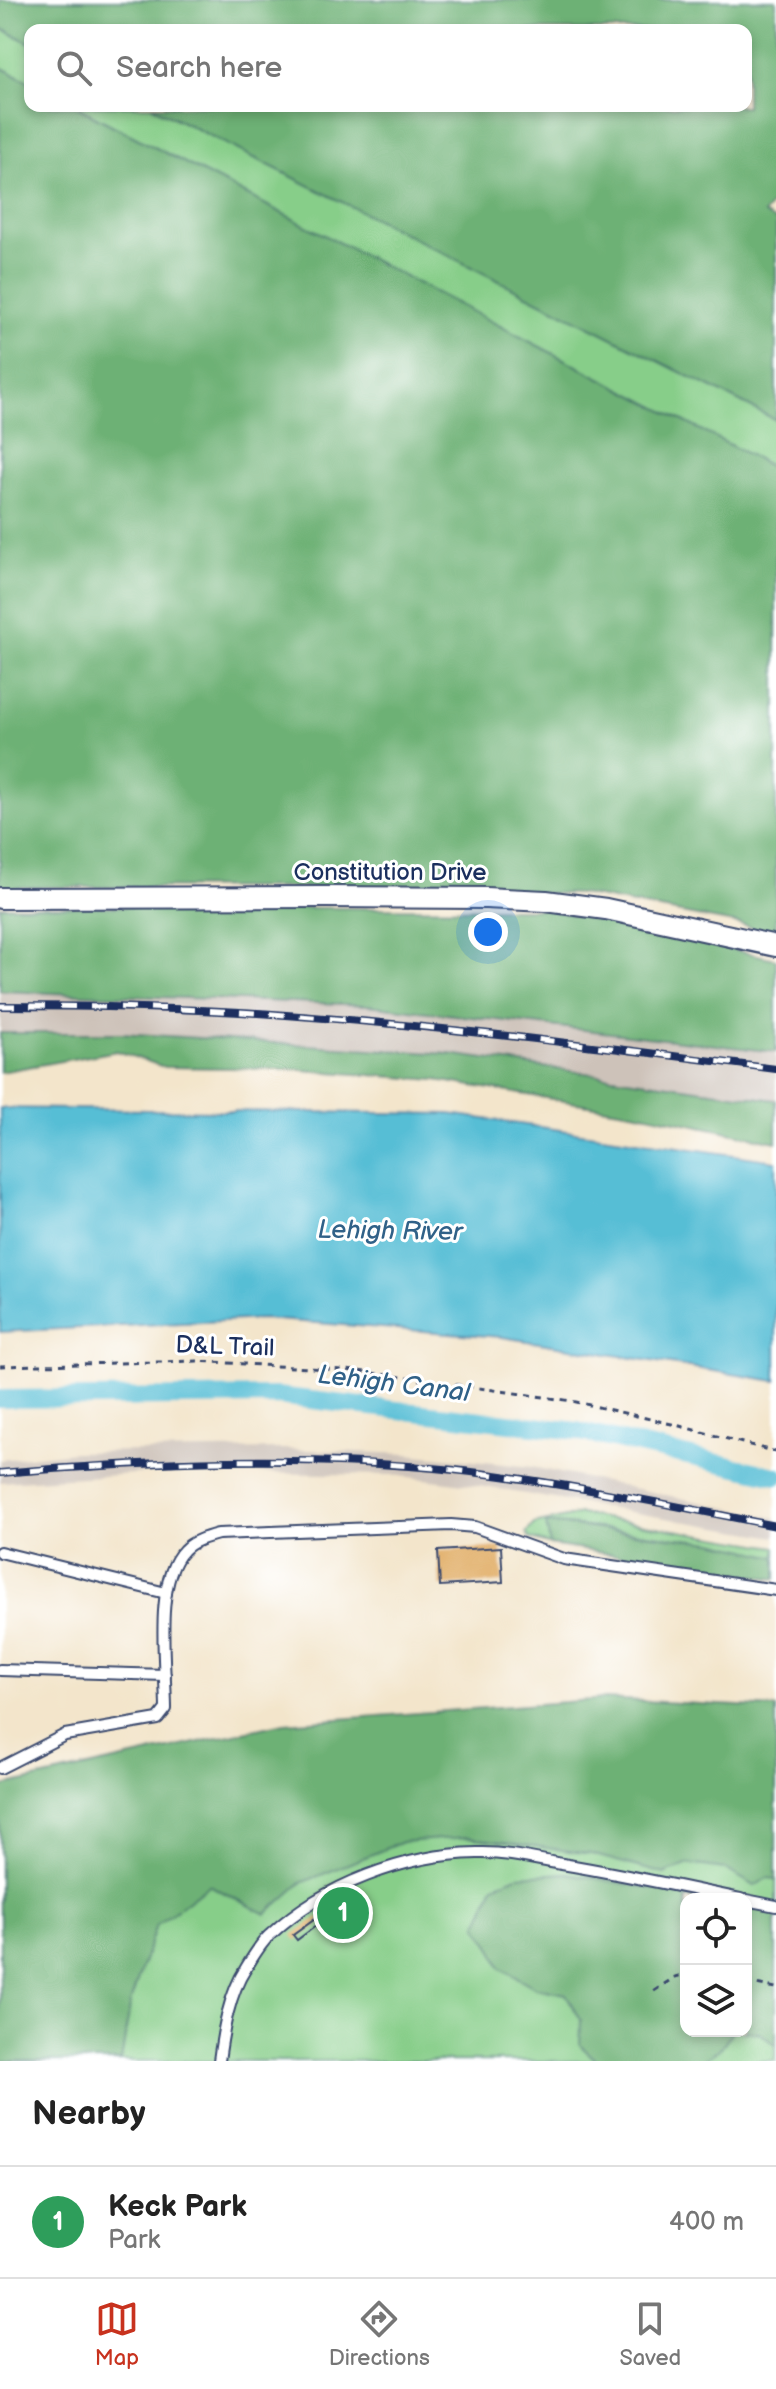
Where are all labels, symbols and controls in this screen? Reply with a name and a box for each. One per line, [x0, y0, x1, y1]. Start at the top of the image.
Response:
search box [24, 24, 752, 112]
icon: search [52, 46, 96, 90]
text: Search here [116, 50, 282, 86]
street label: Constitution Drive [294, 858, 486, 887]
your location [468, 912, 508, 952]
water label: Lehigh River [317, 1215, 464, 1248]
street label: D&L Trail [175, 1330, 275, 1363]
water label: Lehigh Canal [316, 1360, 473, 1409]
pin: 1 [317, 1883, 369, 1943]
map controls [680, 1893, 752, 2037]
button: locate [680, 1893, 752, 1965]
button: layers [680, 1965, 752, 2037]
text: Nearby [32, 2093, 146, 2134]
text: Keck Park [108, 2189, 247, 2225]
text: 1 [53, 2207, 63, 2238]
text: 400 m [669, 2207, 744, 2238]
text: Park [108, 2225, 160, 2256]
tab: Map [95, 2297, 139, 2372]
tab: Directions [329, 2297, 430, 2372]
tab: Saved [619, 2297, 681, 2372]

